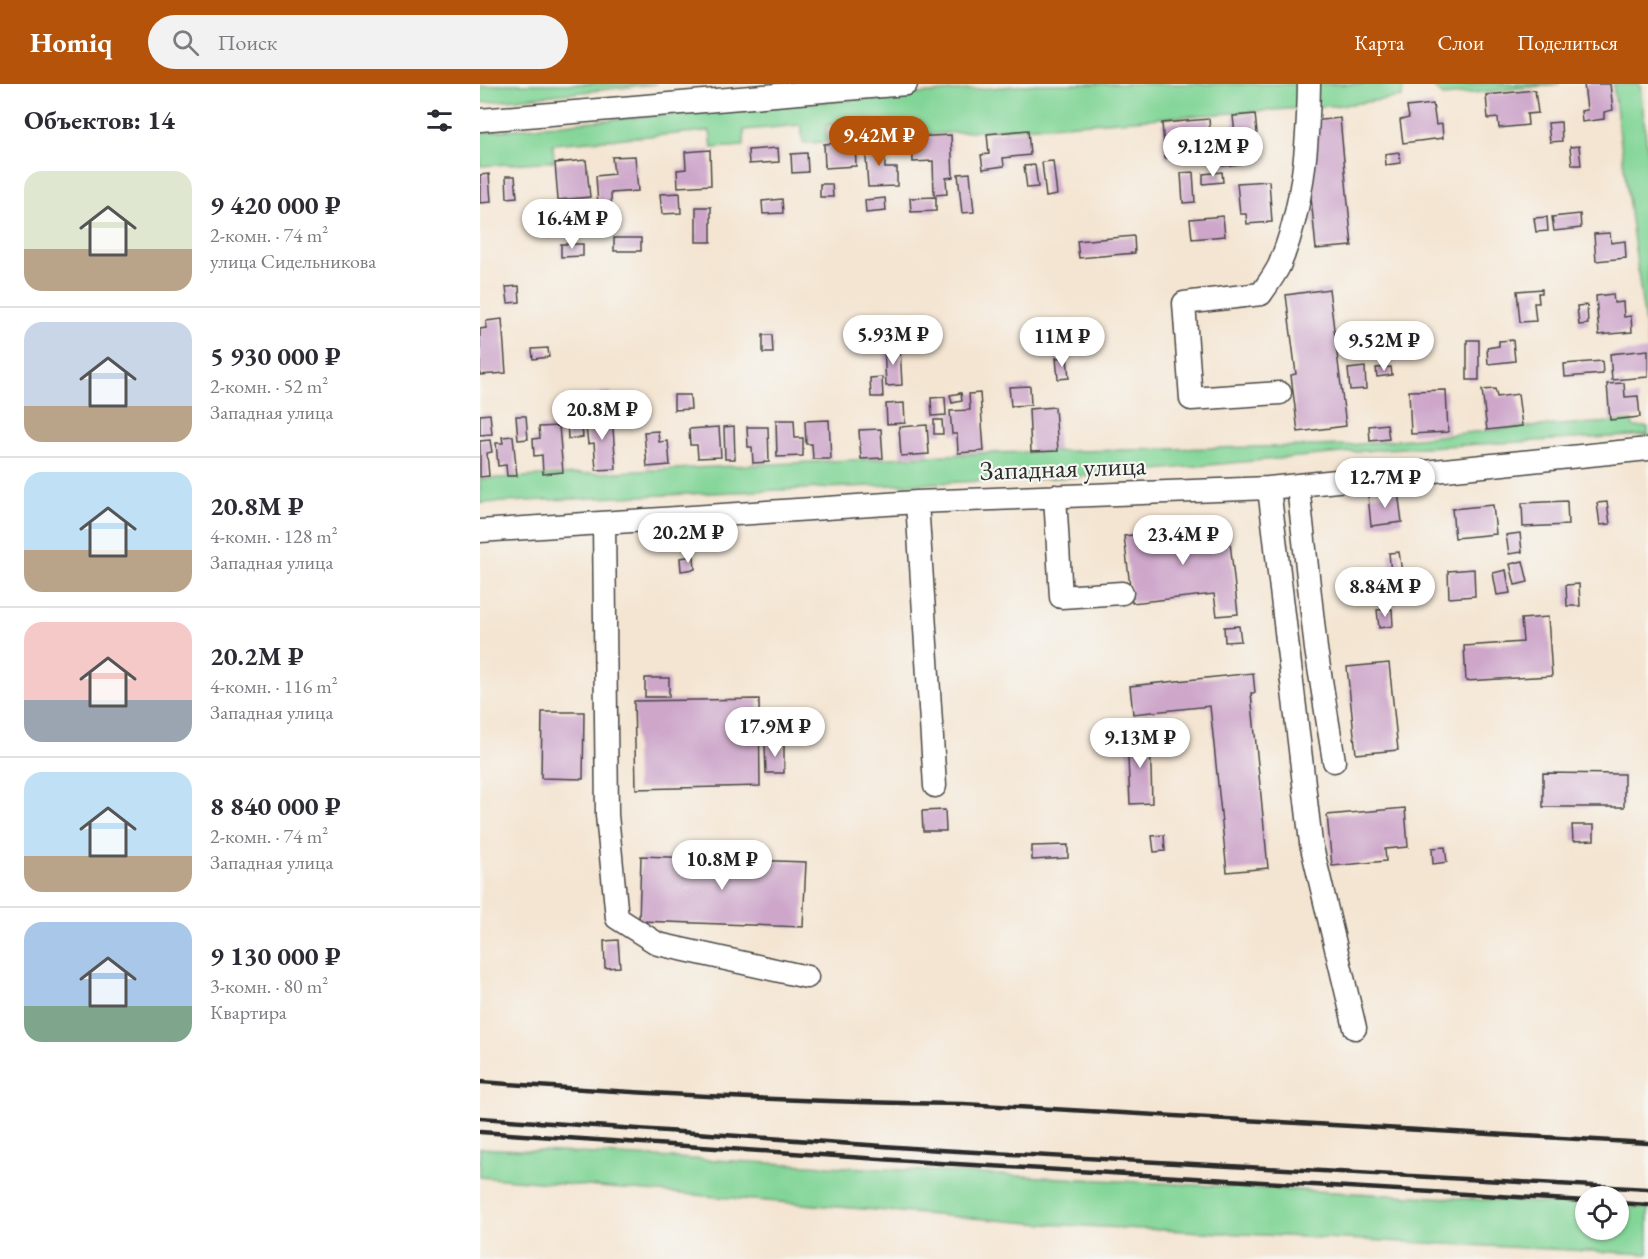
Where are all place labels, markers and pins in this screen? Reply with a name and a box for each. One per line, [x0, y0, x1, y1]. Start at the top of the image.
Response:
pin: 9.42M ₽ [824, 116, 934, 167]
pin: 9.12M ₽ [1158, 127, 1268, 178]
pin: 16.4M ₽ [517, 199, 627, 250]
pin: 5.93M ₽ [838, 315, 948, 366]
pin: 11M ₽ [1020, 317, 1104, 368]
pin: 9.52M ₽ [1329, 321, 1439, 372]
pin: 20.8M ₽ [547, 390, 657, 441]
pin: 12.7M ₽ [1330, 458, 1440, 509]
pin: 20.2M ₽ [633, 513, 743, 564]
pin: 23.4M ₽ [1128, 515, 1238, 566]
pin: 8.84M ₽ [1330, 567, 1440, 618]
pin: 17.9M ₽ [720, 707, 830, 758]
pin: 9.13M ₽ [1085, 718, 1195, 769]
pin: 10.8M ₽ [667, 840, 777, 891]

